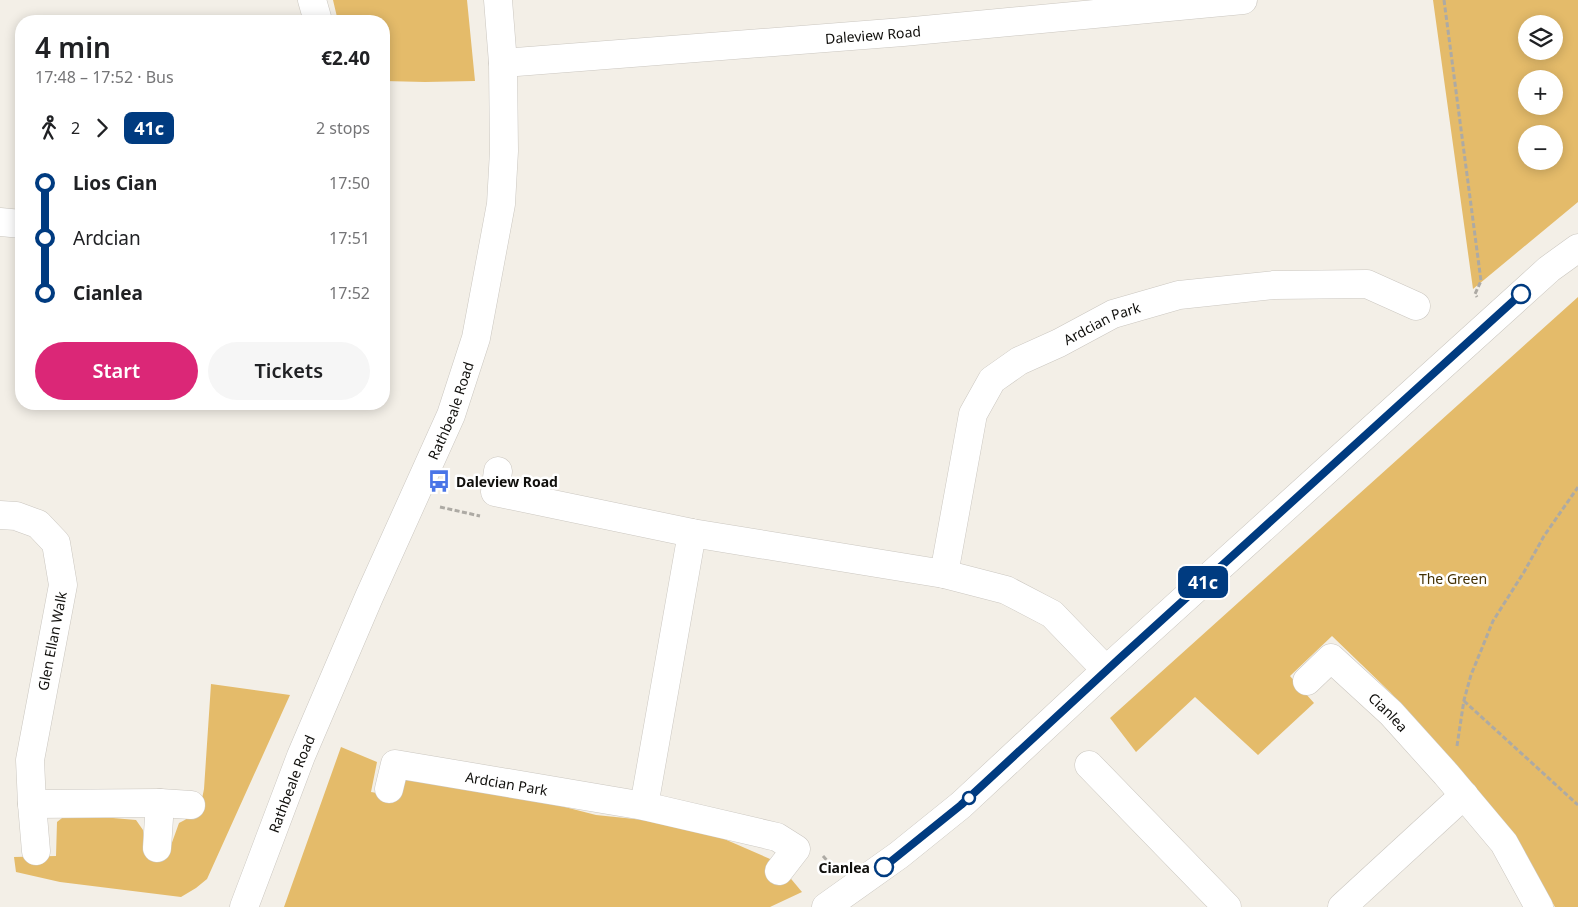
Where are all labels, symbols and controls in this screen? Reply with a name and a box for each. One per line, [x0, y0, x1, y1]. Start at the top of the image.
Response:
map controls [1518, 15, 1563, 170]
button: layers [1518, 15, 1563, 60]
street label: Daleview Road [824, 21, 922, 48]
text: 4 min [35, 28, 111, 66]
text: €2.40 [321, 45, 370, 71]
text: 17:48 – 17:52 · Bus [35, 66, 174, 88]
button: + [1518, 70, 1563, 115]
icon: walk [35, 114, 63, 142]
icon: forward [88, 114, 116, 142]
text: 41c [134, 116, 164, 140]
text: 2 [71, 117, 80, 139]
text: 2 stops [316, 117, 370, 139]
button: − [1518, 125, 1563, 170]
text: Lios Cian [73, 170, 157, 196]
text: 17:50 [329, 172, 370, 194]
text: Ardcian [73, 225, 141, 251]
text: 17:51 [329, 227, 370, 249]
text: Cianlea [73, 280, 143, 306]
text: 17:52 [329, 282, 370, 304]
unlabelled marker [1511, 284, 1531, 304]
street label: Ardcian Park [1060, 297, 1143, 349]
button: Start [35, 342, 198, 400]
button: Tickets [208, 342, 370, 400]
street label: Rathbeale Road [423, 359, 477, 462]
bus stop icon: Daleview Road [426, 468, 452, 494]
place label: Daleview Road [456, 472, 558, 491]
line badge: 41c [1174, 566, 1232, 598]
park label: The Green [1419, 569, 1487, 588]
text: 41c [1188, 570, 1218, 594]
street label: Glen Ellan Walk [33, 589, 71, 692]
street label: Cianlea [1365, 688, 1412, 735]
street label: Rathbeale Road [263, 732, 319, 835]
street label: Ardcian Park [464, 767, 550, 799]
unlabelled marker [962, 791, 976, 805]
marker: Cianlea [874, 857, 894, 877]
place label: Cianlea [818, 858, 870, 877]

